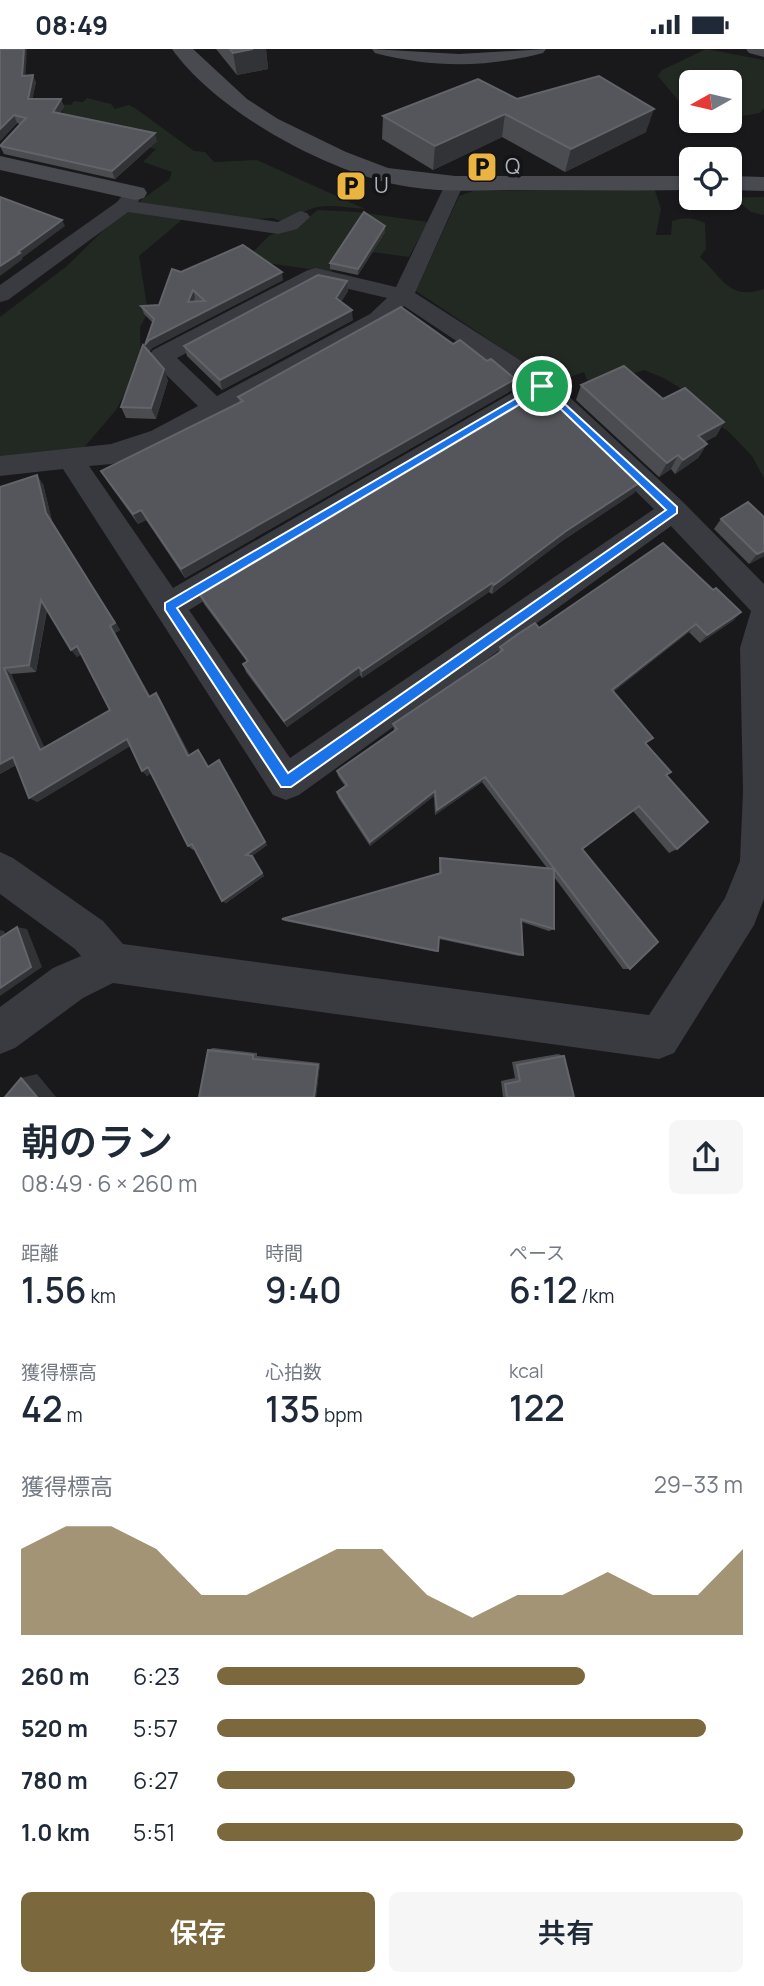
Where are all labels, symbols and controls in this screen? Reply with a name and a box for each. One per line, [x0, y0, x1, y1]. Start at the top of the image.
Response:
text: 08:49 [35, 7, 108, 43]
north arrow [679, 70, 742, 133]
map controls [679, 70, 742, 210]
button: locate [679, 147, 742, 210]
parking icon: Q [465, 150, 499, 184]
place label: Q [505, 152, 520, 180]
parking icon: U [334, 169, 368, 203]
place label: U [374, 171, 389, 199]
pin [512, 356, 572, 416]
icon: arrive [523, 367, 561, 405]
text: 朝のラン [21, 1115, 173, 1167]
button: share [669, 1120, 743, 1194]
text: 08:49 · 6 × 260 m [21, 1167, 197, 1199]
text: 距離 [21, 1240, 59, 1266]
text: 時間 [265, 1240, 303, 1266]
text: ペース [509, 1240, 565, 1266]
text: 1.56 [21, 1266, 87, 1314]
text: 9:40 [265, 1266, 342, 1314]
text: 6:12 [509, 1266, 578, 1314]
text: km [87, 1283, 116, 1309]
text: /km [578, 1283, 614, 1309]
text: kcal [509, 1358, 544, 1384]
text: 獲得標高 [21, 1359, 97, 1385]
text: 心拍数 [265, 1359, 322, 1385]
text: 122 [509, 1384, 565, 1432]
text: 42 [21, 1385, 63, 1433]
text: 135 [265, 1385, 320, 1433]
text: m [63, 1402, 83, 1428]
text: bpm [320, 1402, 363, 1428]
text: 29–33 m [654, 1468, 743, 1500]
text: 獲得標高 [21, 1470, 113, 1502]
text: 260 m [21, 1660, 89, 1692]
text: 6:23 [133, 1660, 180, 1692]
text: 520 m [21, 1712, 88, 1744]
text: 5:57 [133, 1712, 178, 1744]
text: 780 m [21, 1764, 88, 1796]
text: 6:27 [133, 1764, 179, 1796]
text: 1.0 km [21, 1816, 90, 1848]
text: 5:51 [133, 1816, 175, 1848]
button: 保存 [21, 1892, 375, 1972]
button: 共有 [389, 1892, 743, 1972]

